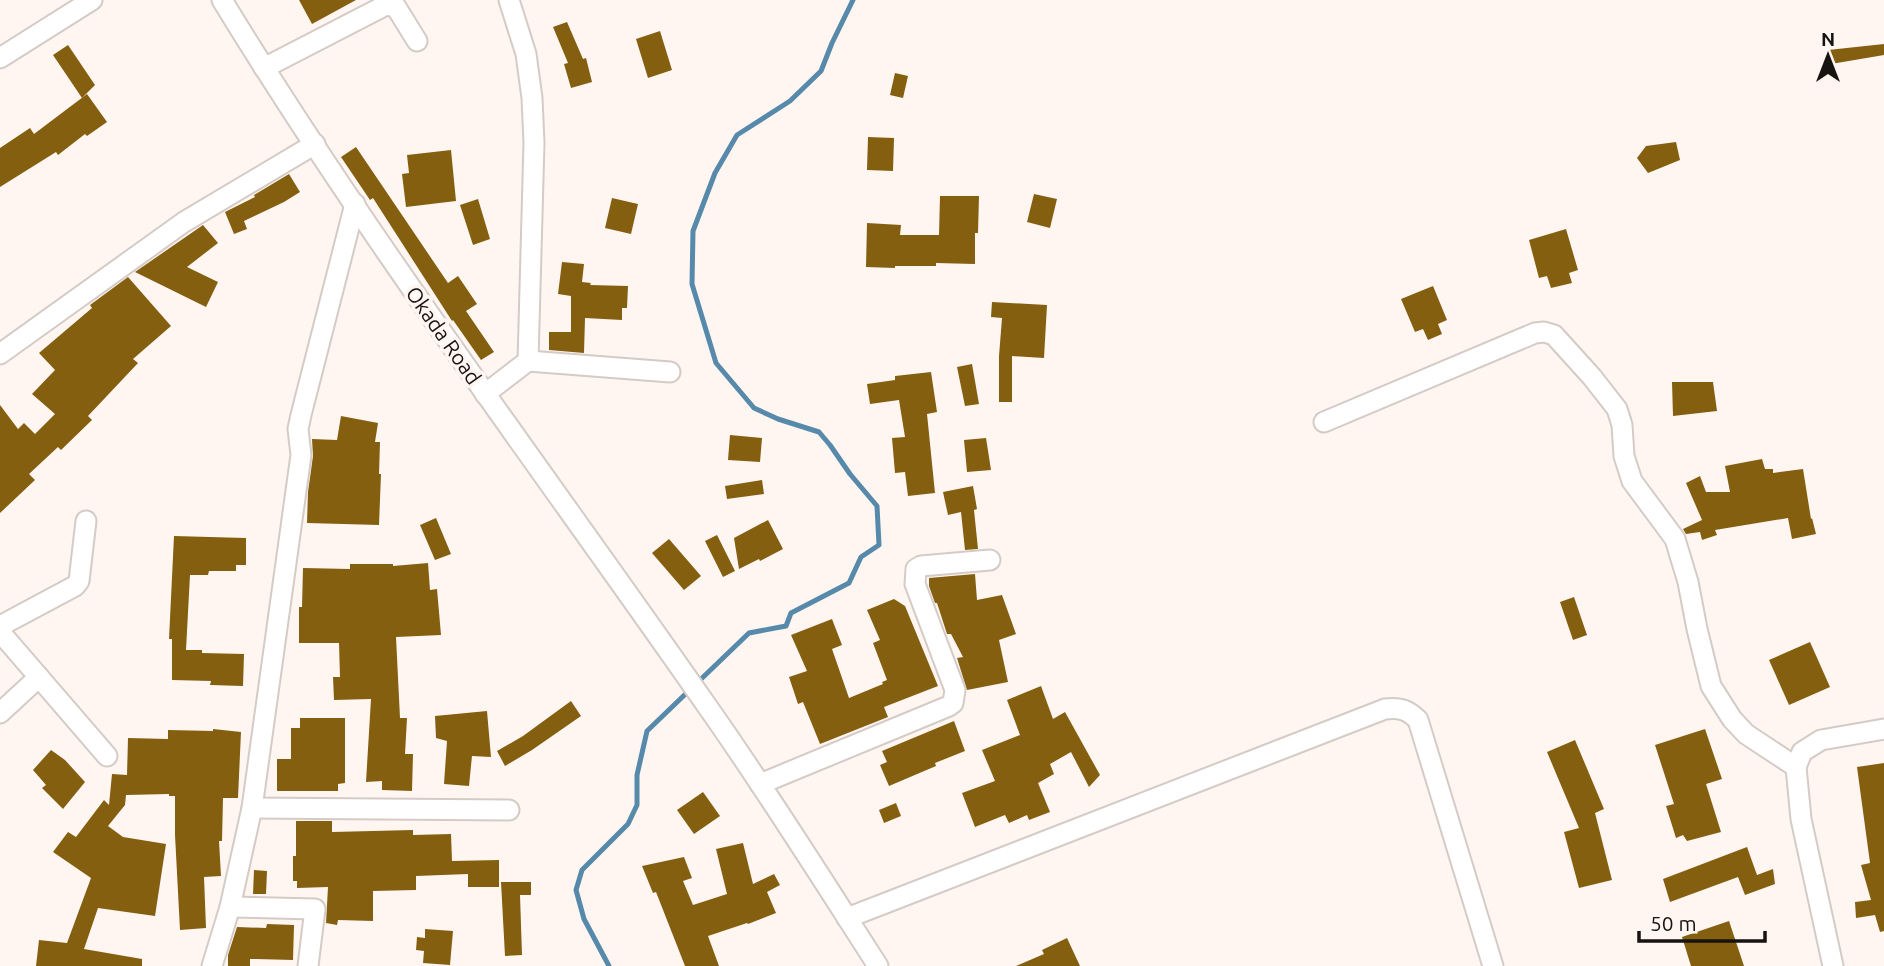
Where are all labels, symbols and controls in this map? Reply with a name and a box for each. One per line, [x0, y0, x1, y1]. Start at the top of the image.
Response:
north arrow [1793, 21, 1863, 91]
text: N [1821, 28, 1835, 50]
street label: Okada Road [401, 281, 487, 389]
scale bar [1639, 900, 1765, 944]
text: 50 m [1650, 911, 1697, 935]

